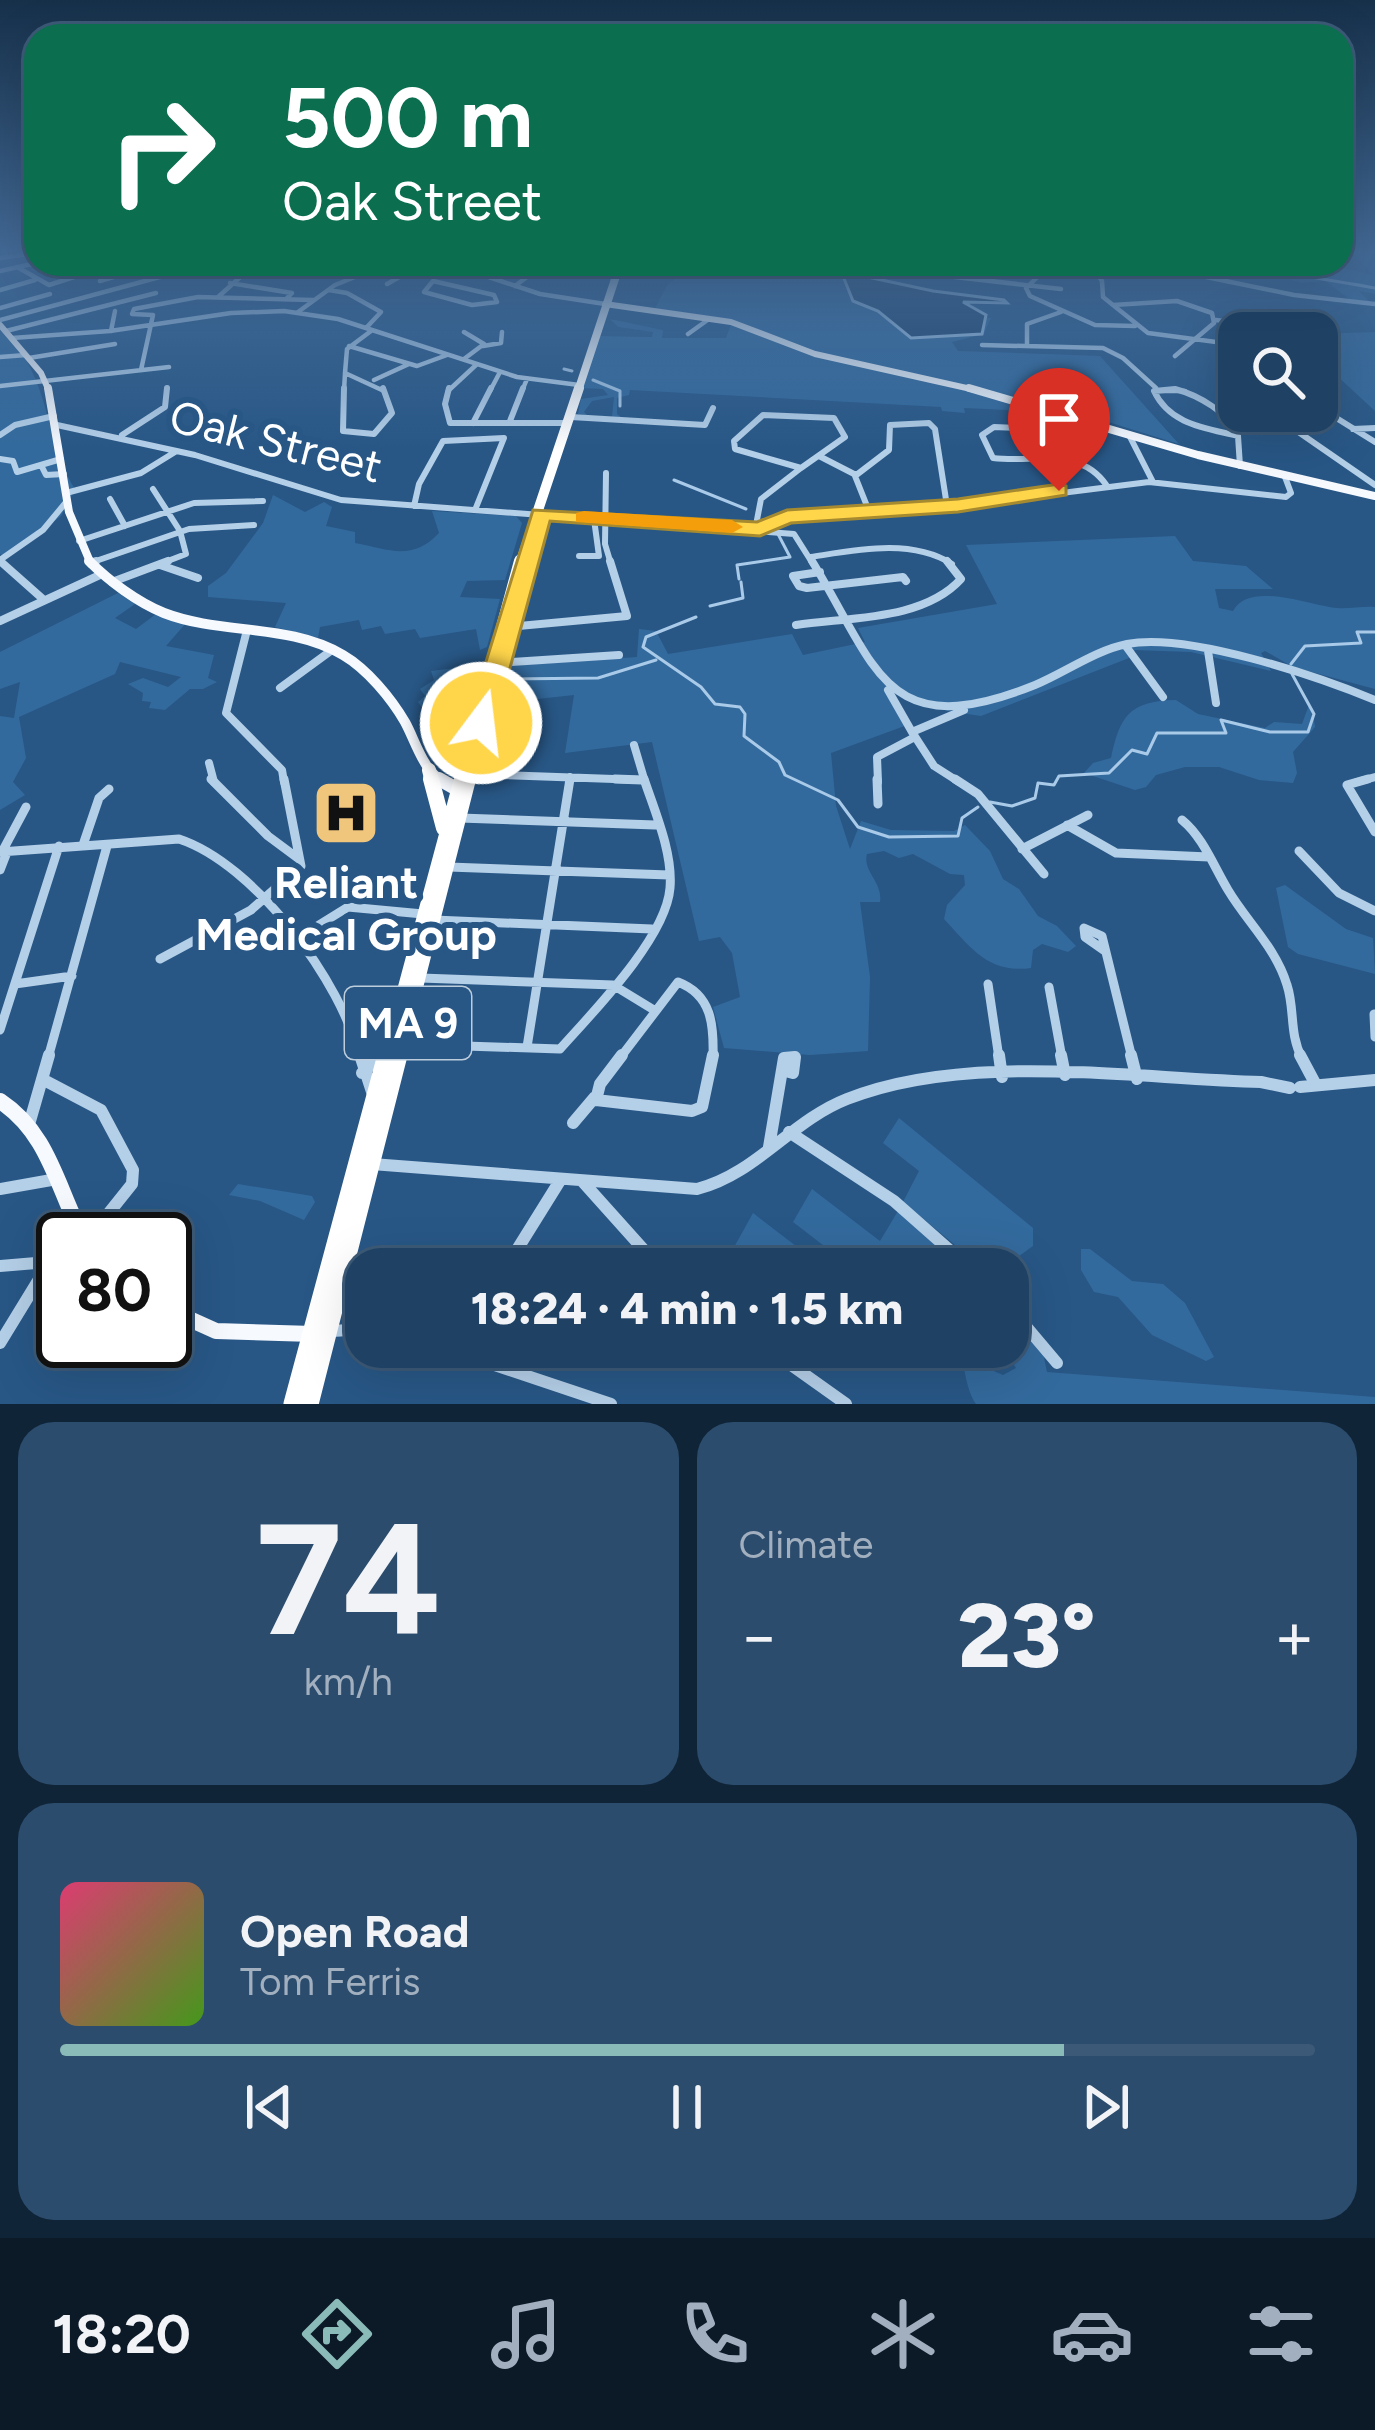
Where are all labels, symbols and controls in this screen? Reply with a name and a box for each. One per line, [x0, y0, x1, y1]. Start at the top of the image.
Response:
text: 500 m [282, 67, 533, 168]
icon: right [84, 72, 240, 228]
text: Oak Street [282, 169, 542, 234]
map controls [1218, 312, 1338, 432]
button: search [1218, 312, 1338, 432]
pin [1008, 368, 1110, 491]
icon: arrive [1026, 386, 1092, 452]
street label: Oak Street [164, 389, 388, 493]
position arrow [418, 660, 544, 786]
hospital icon: Reliant Medical Group [311, 778, 381, 848]
place label: Reliant Medical Group [195, 855, 497, 961]
road number: MA 9 [345, 987, 471, 1059]
speed limit sign: 80 [36, 1212, 192, 1368]
text: 18:24 · 4 min · 1.5 km [471, 1281, 903, 1335]
text: 74 [256, 1486, 441, 1673]
text: Climate [739, 1521, 873, 1568]
text: 23° [958, 1581, 1096, 1690]
text: − [739, 1596, 780, 1676]
text: + [1274, 1596, 1315, 1676]
text: km/h [304, 1658, 393, 1705]
text: Open Road [240, 1904, 470, 1958]
text: Tom Ferris [240, 1958, 420, 2005]
icon: previous [236, 2074, 302, 2140]
icon: pause [654, 2074, 720, 2140]
icon: next [1073, 2074, 1139, 2140]
icon: directions [295, 2292, 379, 2376]
icon: music [484, 2292, 568, 2376]
icon: phone [673, 2292, 757, 2376]
icon: climate [861, 2292, 945, 2376]
icon: car [1050, 2292, 1134, 2376]
icon: filters [1239, 2292, 1323, 2376]
text: 18:20 [52, 2302, 191, 2367]

